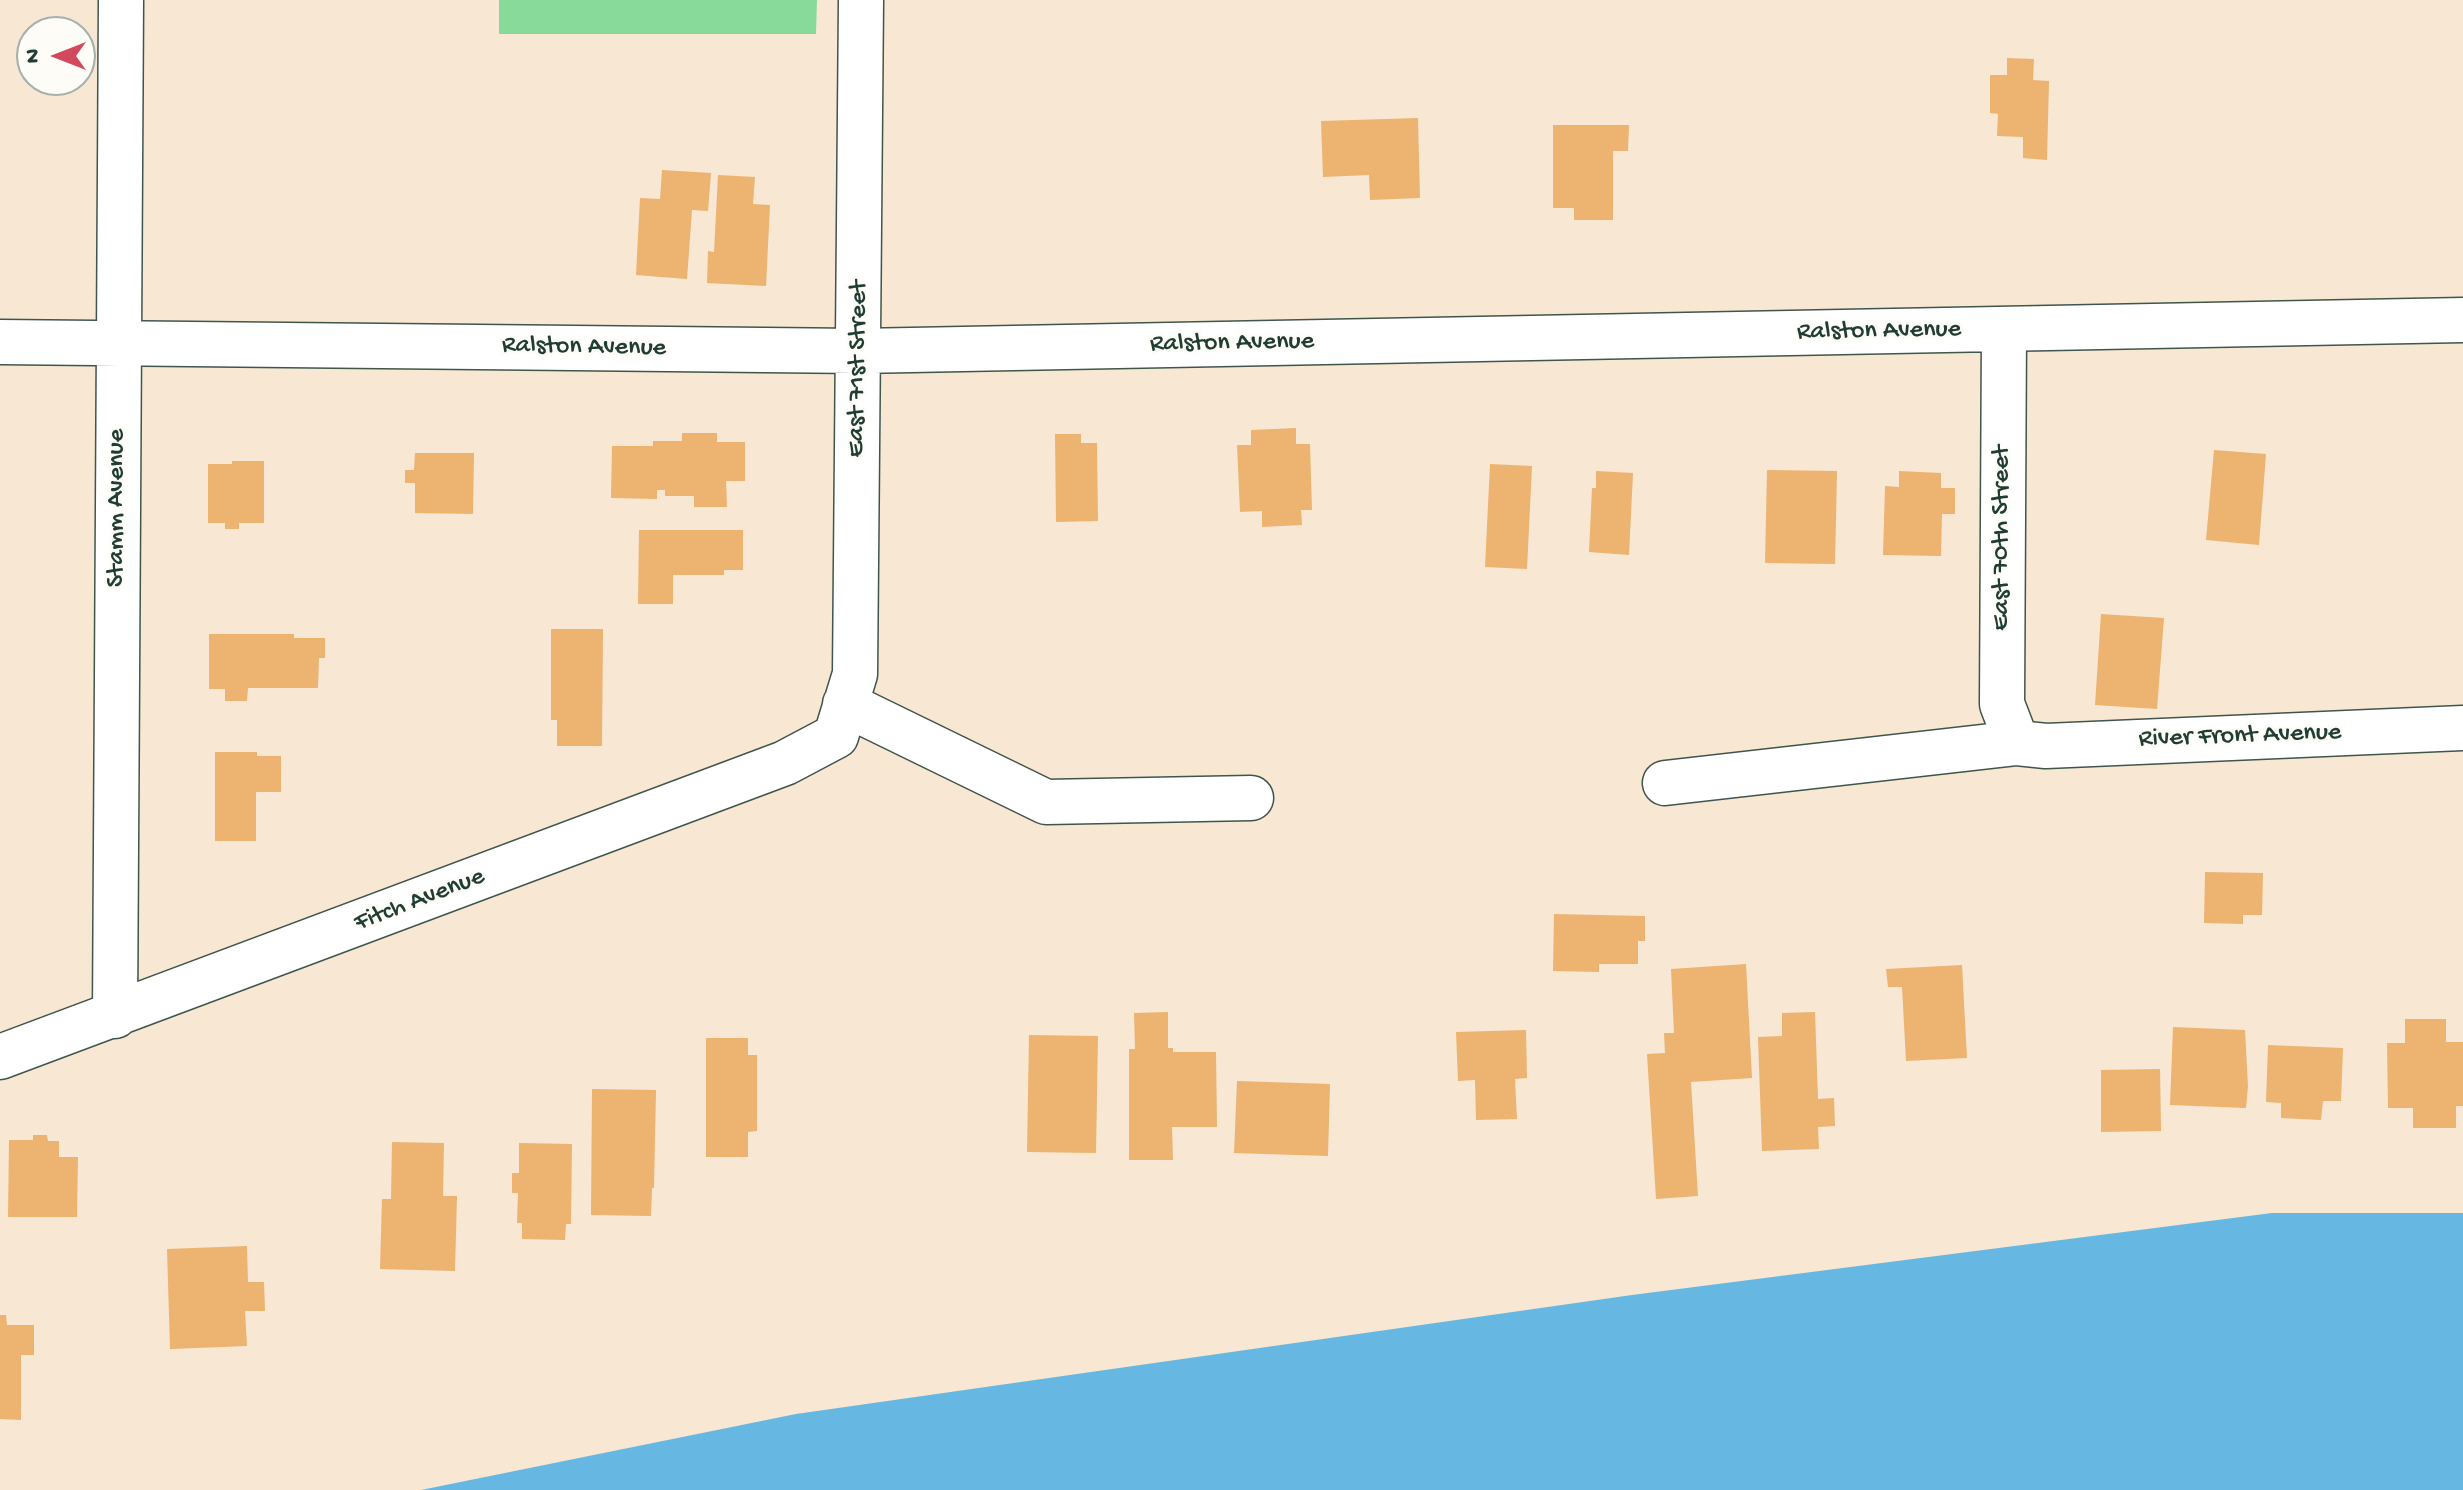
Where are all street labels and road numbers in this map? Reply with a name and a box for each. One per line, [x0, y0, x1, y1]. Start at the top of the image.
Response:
street label: East 71st Street [842, 280, 876, 458]
street label: Ralston Avenue [1797, 315, 1961, 349]
street label: Ralston Avenue [1150, 327, 1314, 361]
street label: Ralston Avenue [502, 331, 666, 365]
street label: Stamm Avenue [102, 429, 134, 587]
street label: East 70th Street [1987, 445, 2019, 631]
street label: River Front Avenue [2138, 718, 2342, 756]
street label: Fitch Avenue [351, 862, 489, 940]

